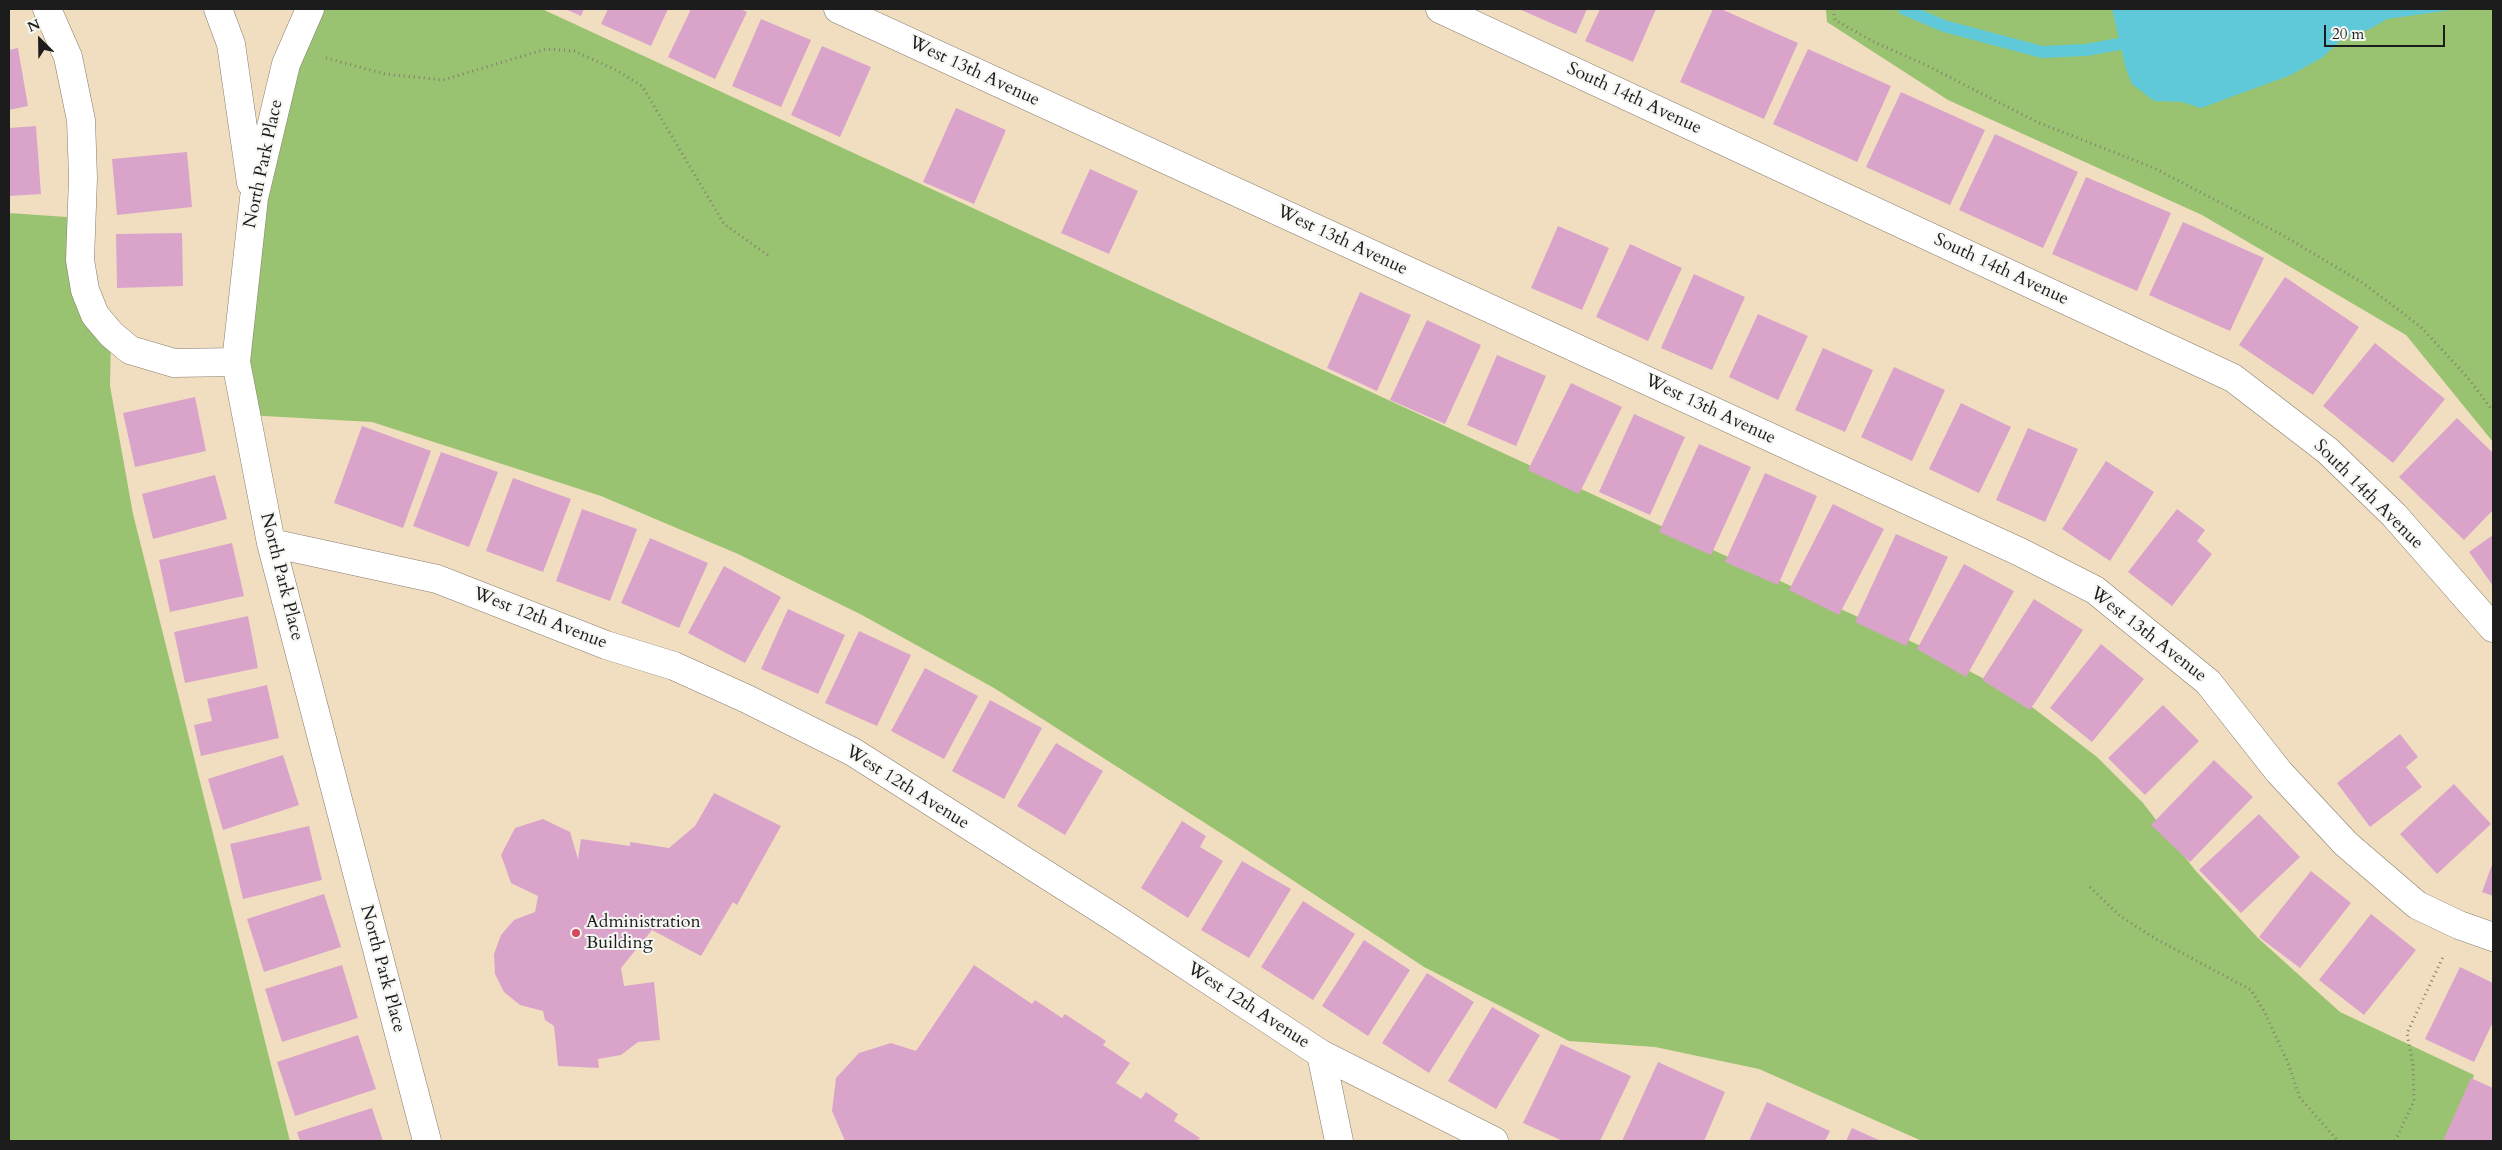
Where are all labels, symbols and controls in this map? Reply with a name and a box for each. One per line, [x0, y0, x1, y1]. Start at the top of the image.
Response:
north arrow [15, 15, 65, 65]
text: N [25, 15, 43, 37]
scale bar [2327, 15, 2448, 47]
text: 20 m [2332, 24, 2364, 44]
street label: West 13th Avenue [905, 32, 1043, 112]
street label: South 14th Avenue [1563, 58, 1705, 140]
street label: North Park Place [240, 98, 288, 230]
street label: West 13th Avenue [1273, 201, 1411, 281]
street label: South 14th Avenue [1930, 229, 2072, 311]
street label: West 13th Avenue [1641, 370, 1779, 450]
street label: South 14th Avenue [2309, 436, 2427, 554]
street label: North Park Place [255, 511, 307, 643]
street label: West 13th Avenue [2085, 583, 2211, 687]
street label: West 12th Avenue [470, 584, 610, 654]
street label: West 12th Avenue [841, 741, 973, 835]
street label: North Park Place [355, 903, 409, 1035]
place label: Administration Building [586, 912, 701, 954]
marker: Administration Building [570, 927, 582, 939]
street label: West 12th Avenue [1183, 958, 1313, 1054]

